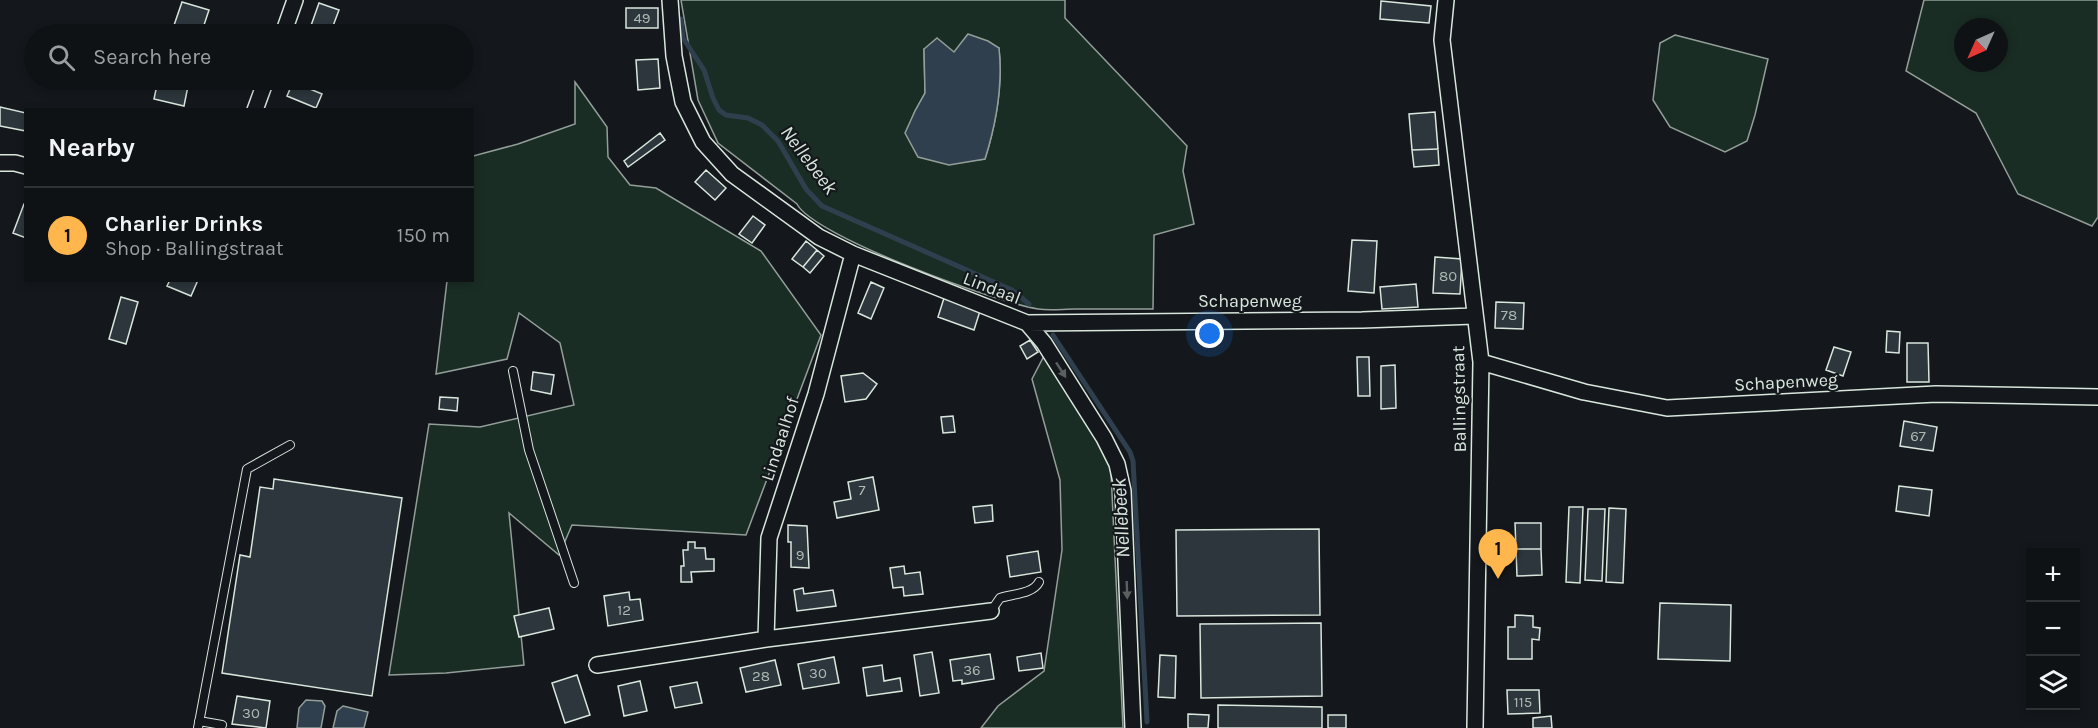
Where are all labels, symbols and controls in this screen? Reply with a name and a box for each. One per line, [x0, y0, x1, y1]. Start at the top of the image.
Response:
house number: 49 [633, 9, 651, 27]
north arrow [1954, 18, 2008, 72]
search box [24, 24, 474, 90]
icon: search [45, 41, 78, 74]
text: Search here [93, 44, 211, 70]
water label: Nellebeek [776, 121, 843, 200]
text: Nearby [48, 132, 135, 163]
text: Charlier Drinks [105, 211, 263, 237]
text: 1 [64, 224, 71, 247]
text: 150 m [397, 224, 450, 247]
text: Shop · Ballingstraat [105, 237, 284, 260]
street label: Lindaal [960, 267, 1024, 309]
house number: 80 [1439, 267, 1457, 285]
street label: Schapenweg [1198, 290, 1302, 312]
house number: 78 [1501, 306, 1517, 324]
your location [1195, 319, 1224, 348]
street label: Ballingstraat [1447, 345, 1471, 453]
one-way arrow [1055, 362, 1066, 378]
street label: Schapenweg [1733, 368, 1839, 396]
street label: Lindaalhof [756, 393, 804, 484]
house number: 67 [1910, 427, 1926, 445]
water label: Nellebeek [1107, 477, 1135, 559]
house number: 7 [858, 481, 866, 499]
pin: 1 [1478, 530, 1518, 579]
house number: 9 [796, 546, 804, 564]
map controls [2026, 548, 2080, 710]
button: + [2026, 548, 2080, 602]
one-way arrow [1123, 581, 1132, 600]
house number: 12 [617, 601, 631, 619]
button: − [2026, 602, 2080, 656]
button: layers [2026, 656, 2080, 710]
house number: 36 [963, 661, 981, 679]
house number: 30 [809, 664, 827, 682]
house number: 28 [752, 667, 770, 685]
house number: 115 [1514, 693, 1532, 711]
house number: 30 [242, 704, 260, 722]

